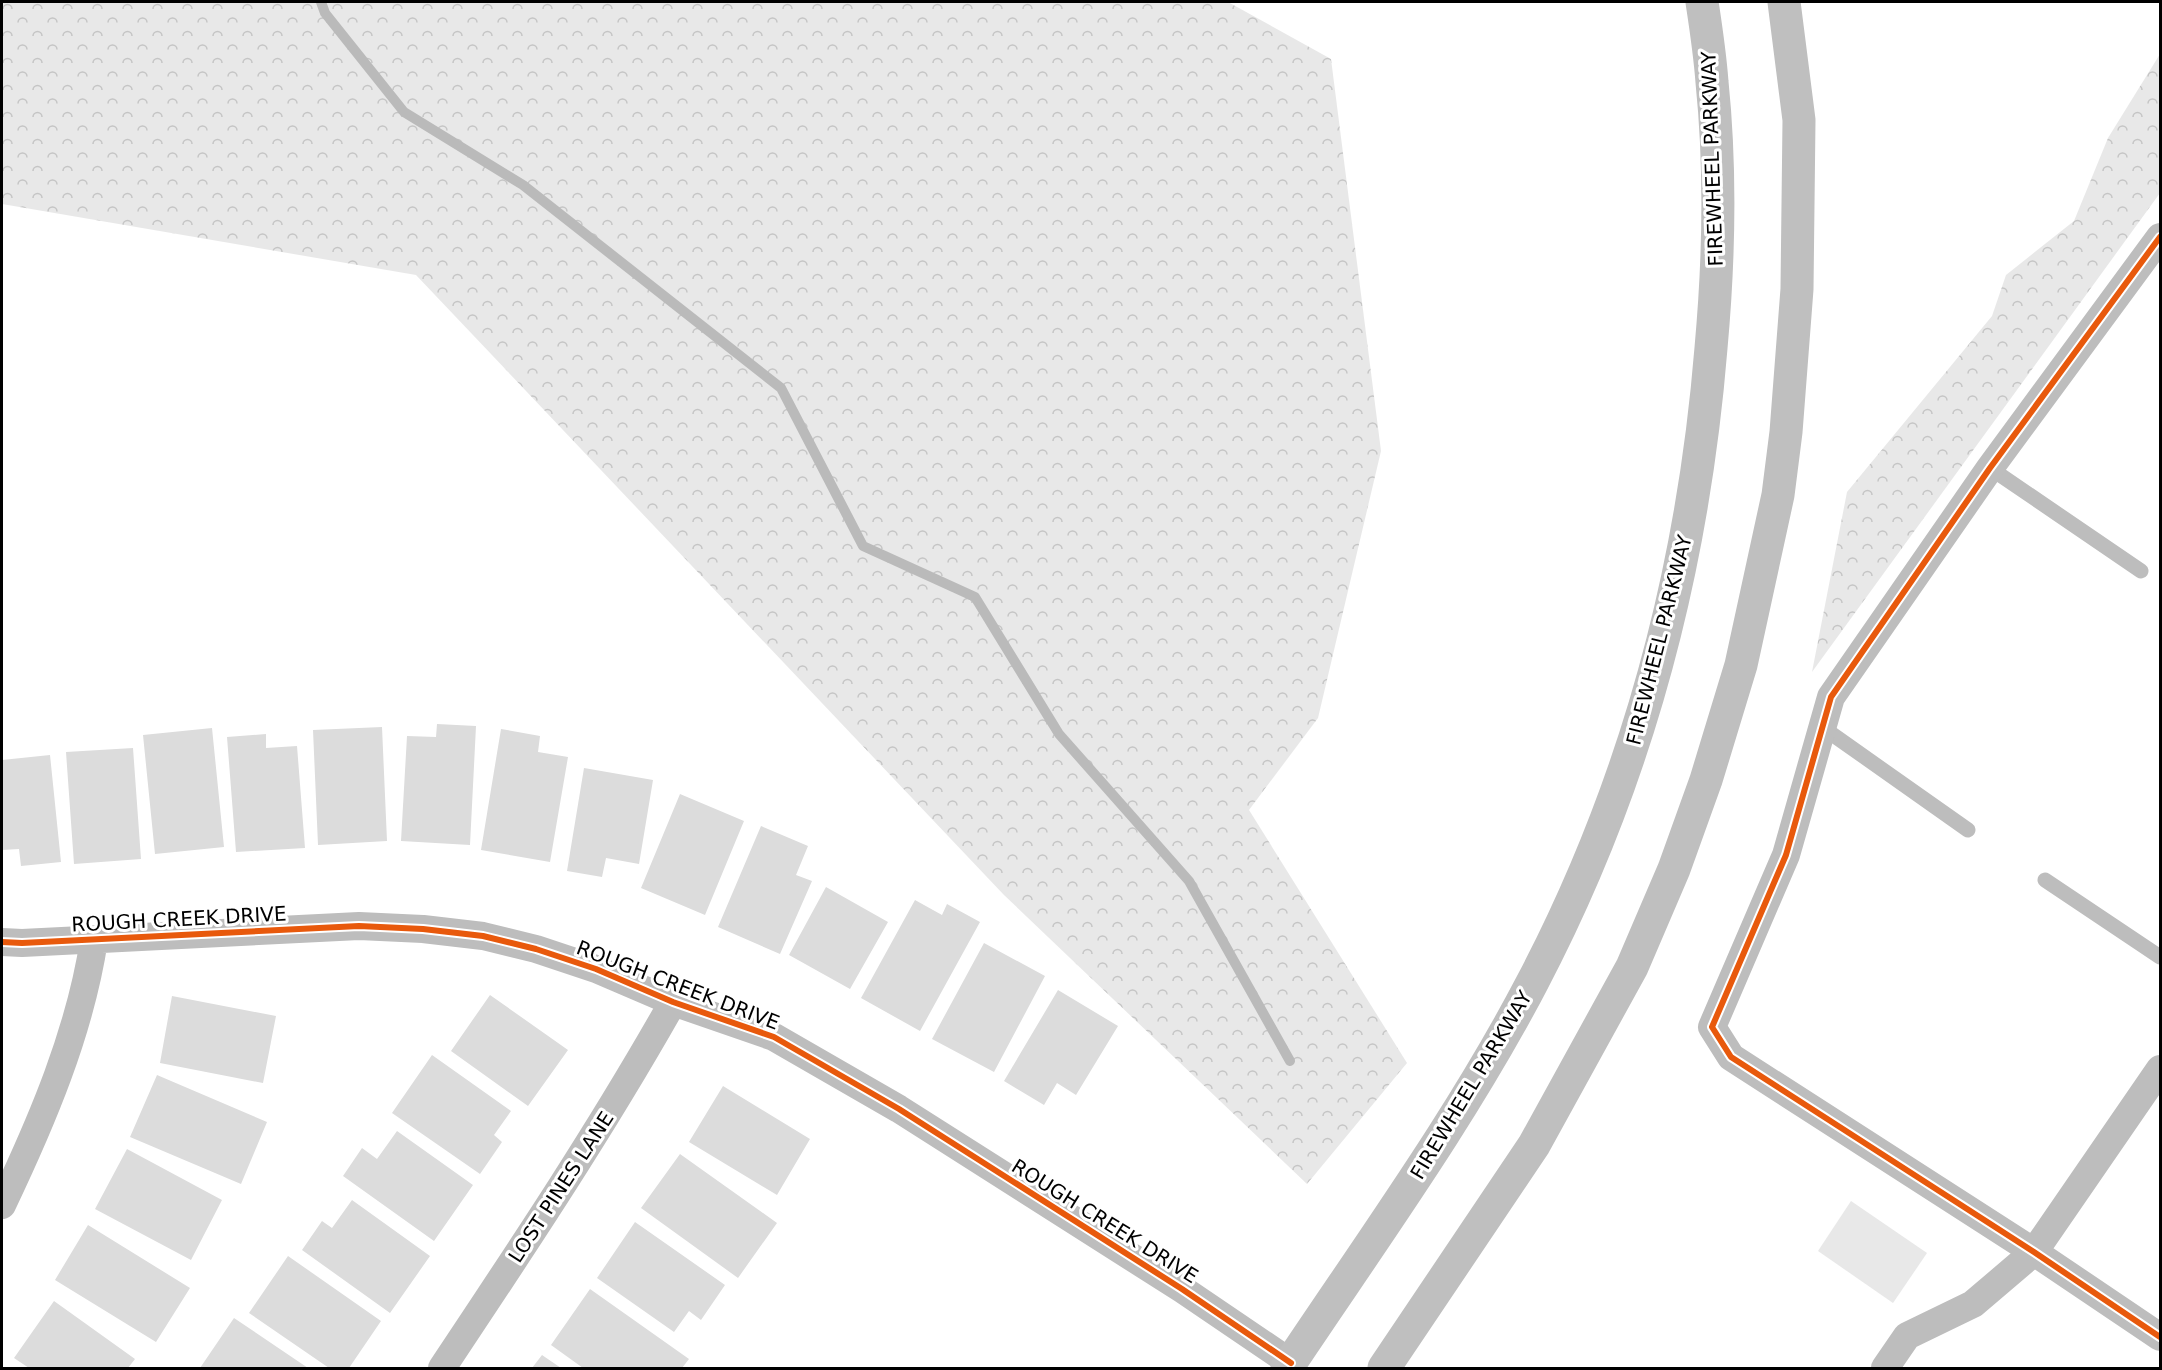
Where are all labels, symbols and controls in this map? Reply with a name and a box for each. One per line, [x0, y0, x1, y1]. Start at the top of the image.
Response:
street label: FIREWHEEL PARKWAY [1696, 50, 1728, 267]
street label: FIREWHEEL PARKWAY [1621, 532, 1697, 747]
street label: ROUGH CREEK DRIVE [71, 901, 287, 937]
street label: ROUGH CREEK DRIVE [573, 935, 783, 1035]
street label: FIREWHEEL PARKWAY [1405, 986, 1537, 1183]
street label: LOST PINES LANE [503, 1107, 619, 1267]
street label: ROUGH CREEK DRIVE [1007, 1154, 1203, 1288]

